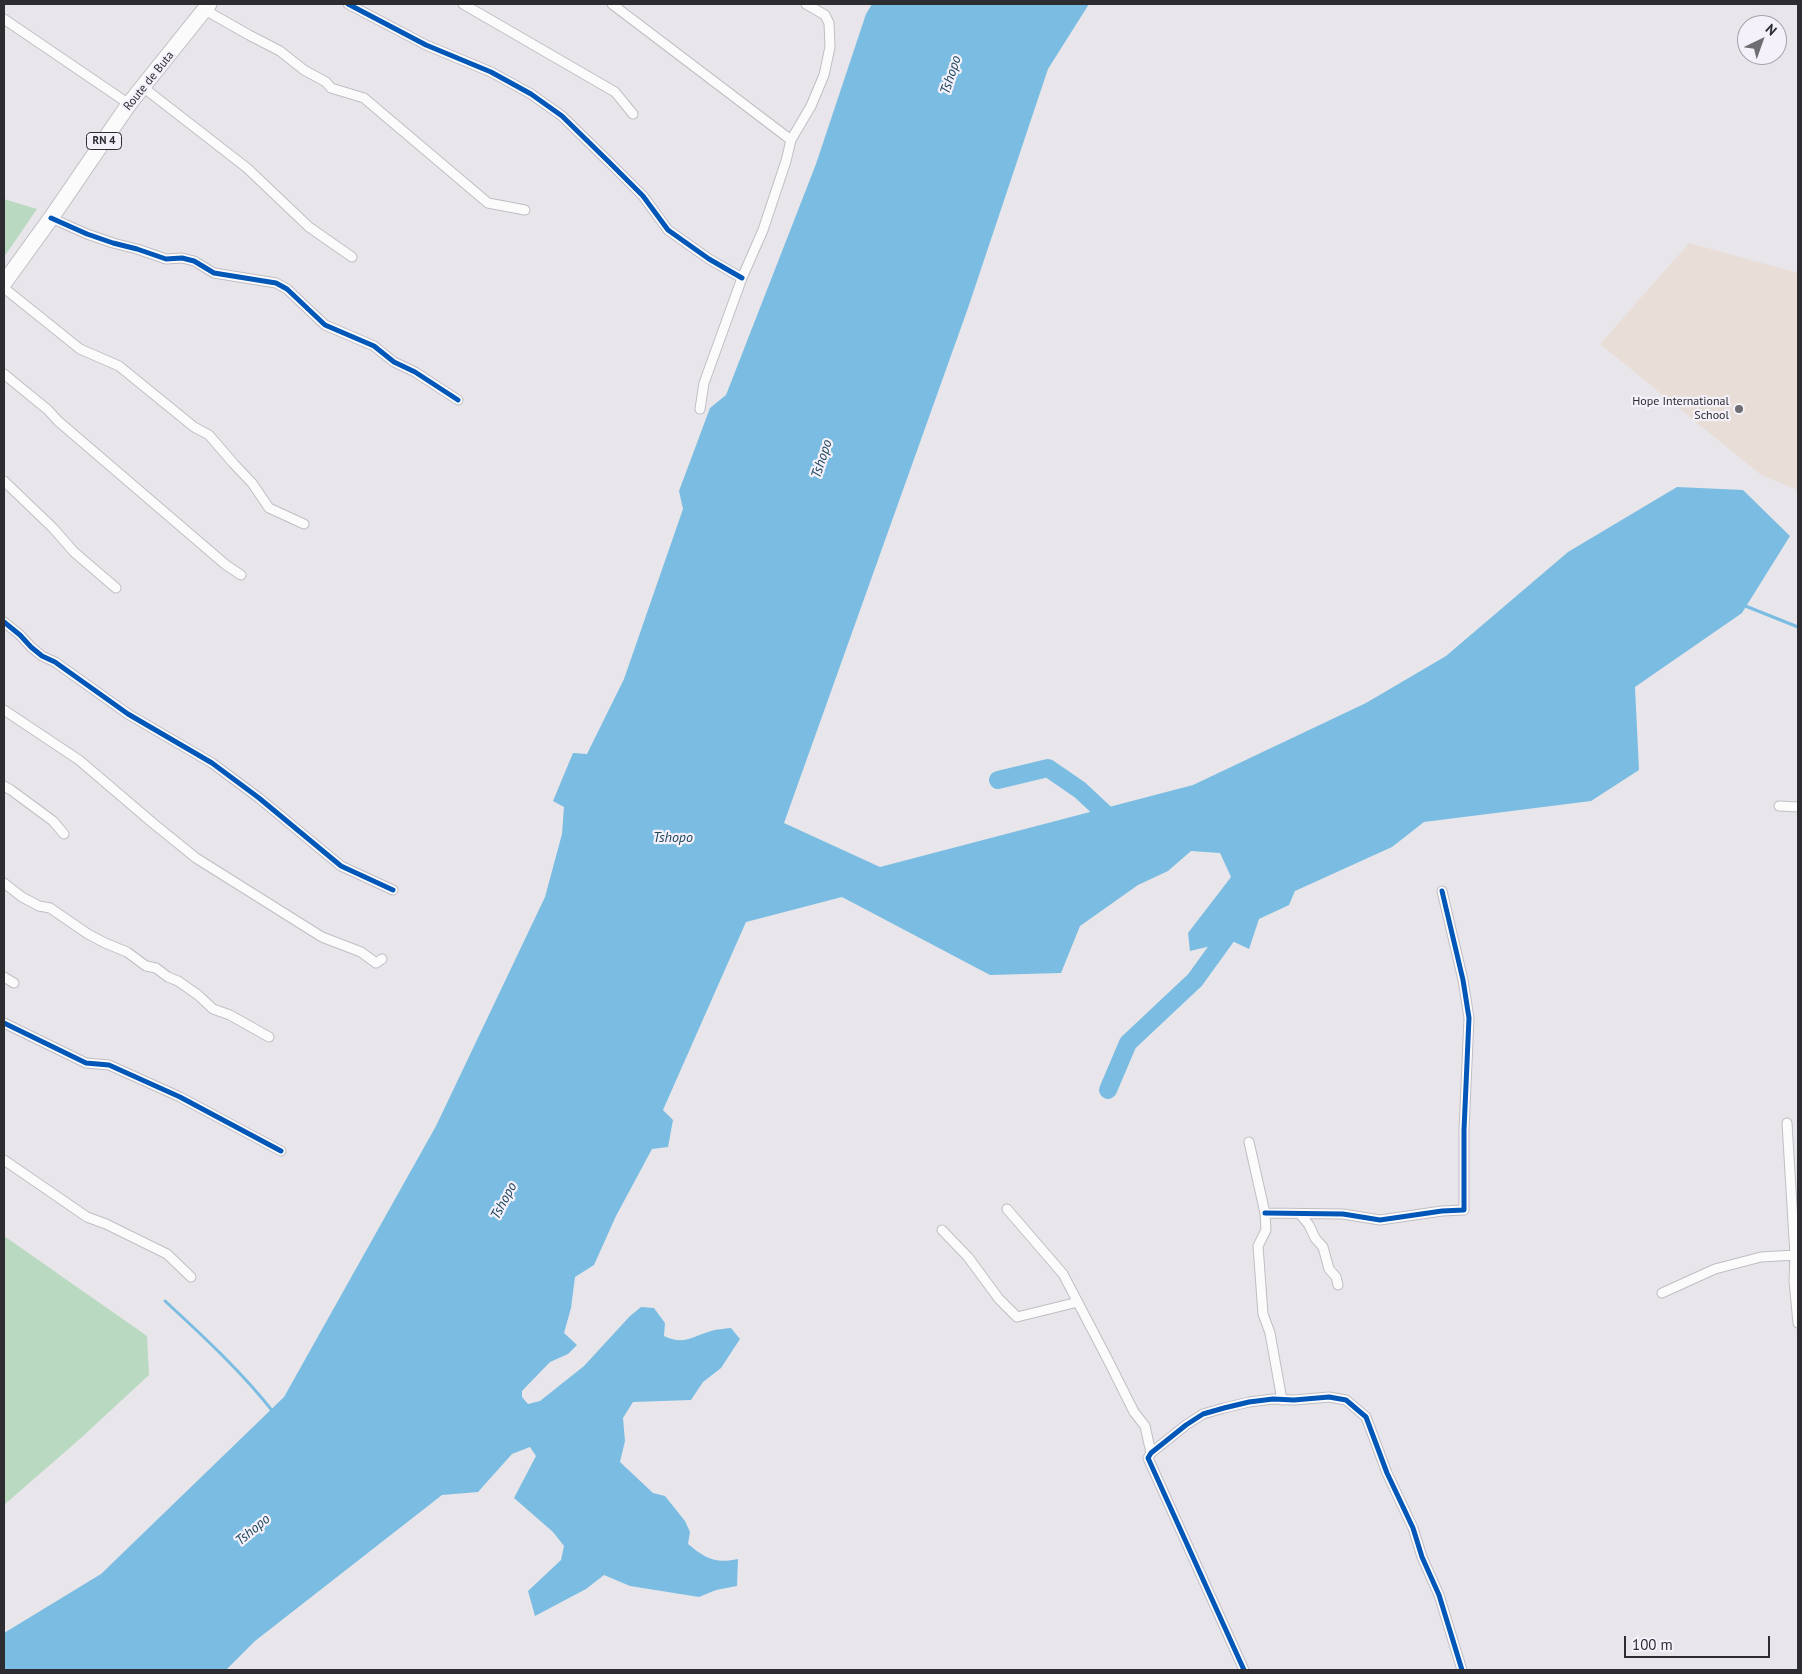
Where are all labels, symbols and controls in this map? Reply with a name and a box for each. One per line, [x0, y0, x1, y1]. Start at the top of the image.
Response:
north arrow [1737, 15, 1787, 65]
text: N [1762, 20, 1781, 39]
street label: Route de Buta [121, 49, 177, 113]
water label: Tshopo [937, 53, 965, 97]
road number: RN 4 [86, 132, 122, 150]
place label: Hope International School [1632, 395, 1729, 423]
marker: Hope International School [1733, 403, 1745, 415]
water label: Tshopo [808, 437, 836, 481]
water label: Tshopo [653, 830, 693, 846]
water label: Tshopo [487, 1179, 521, 1223]
water label: Tshopo [232, 1511, 274, 1549]
scale bar [1627, 1626, 1773, 1658]
text: 100 m [1632, 1635, 1673, 1654]

